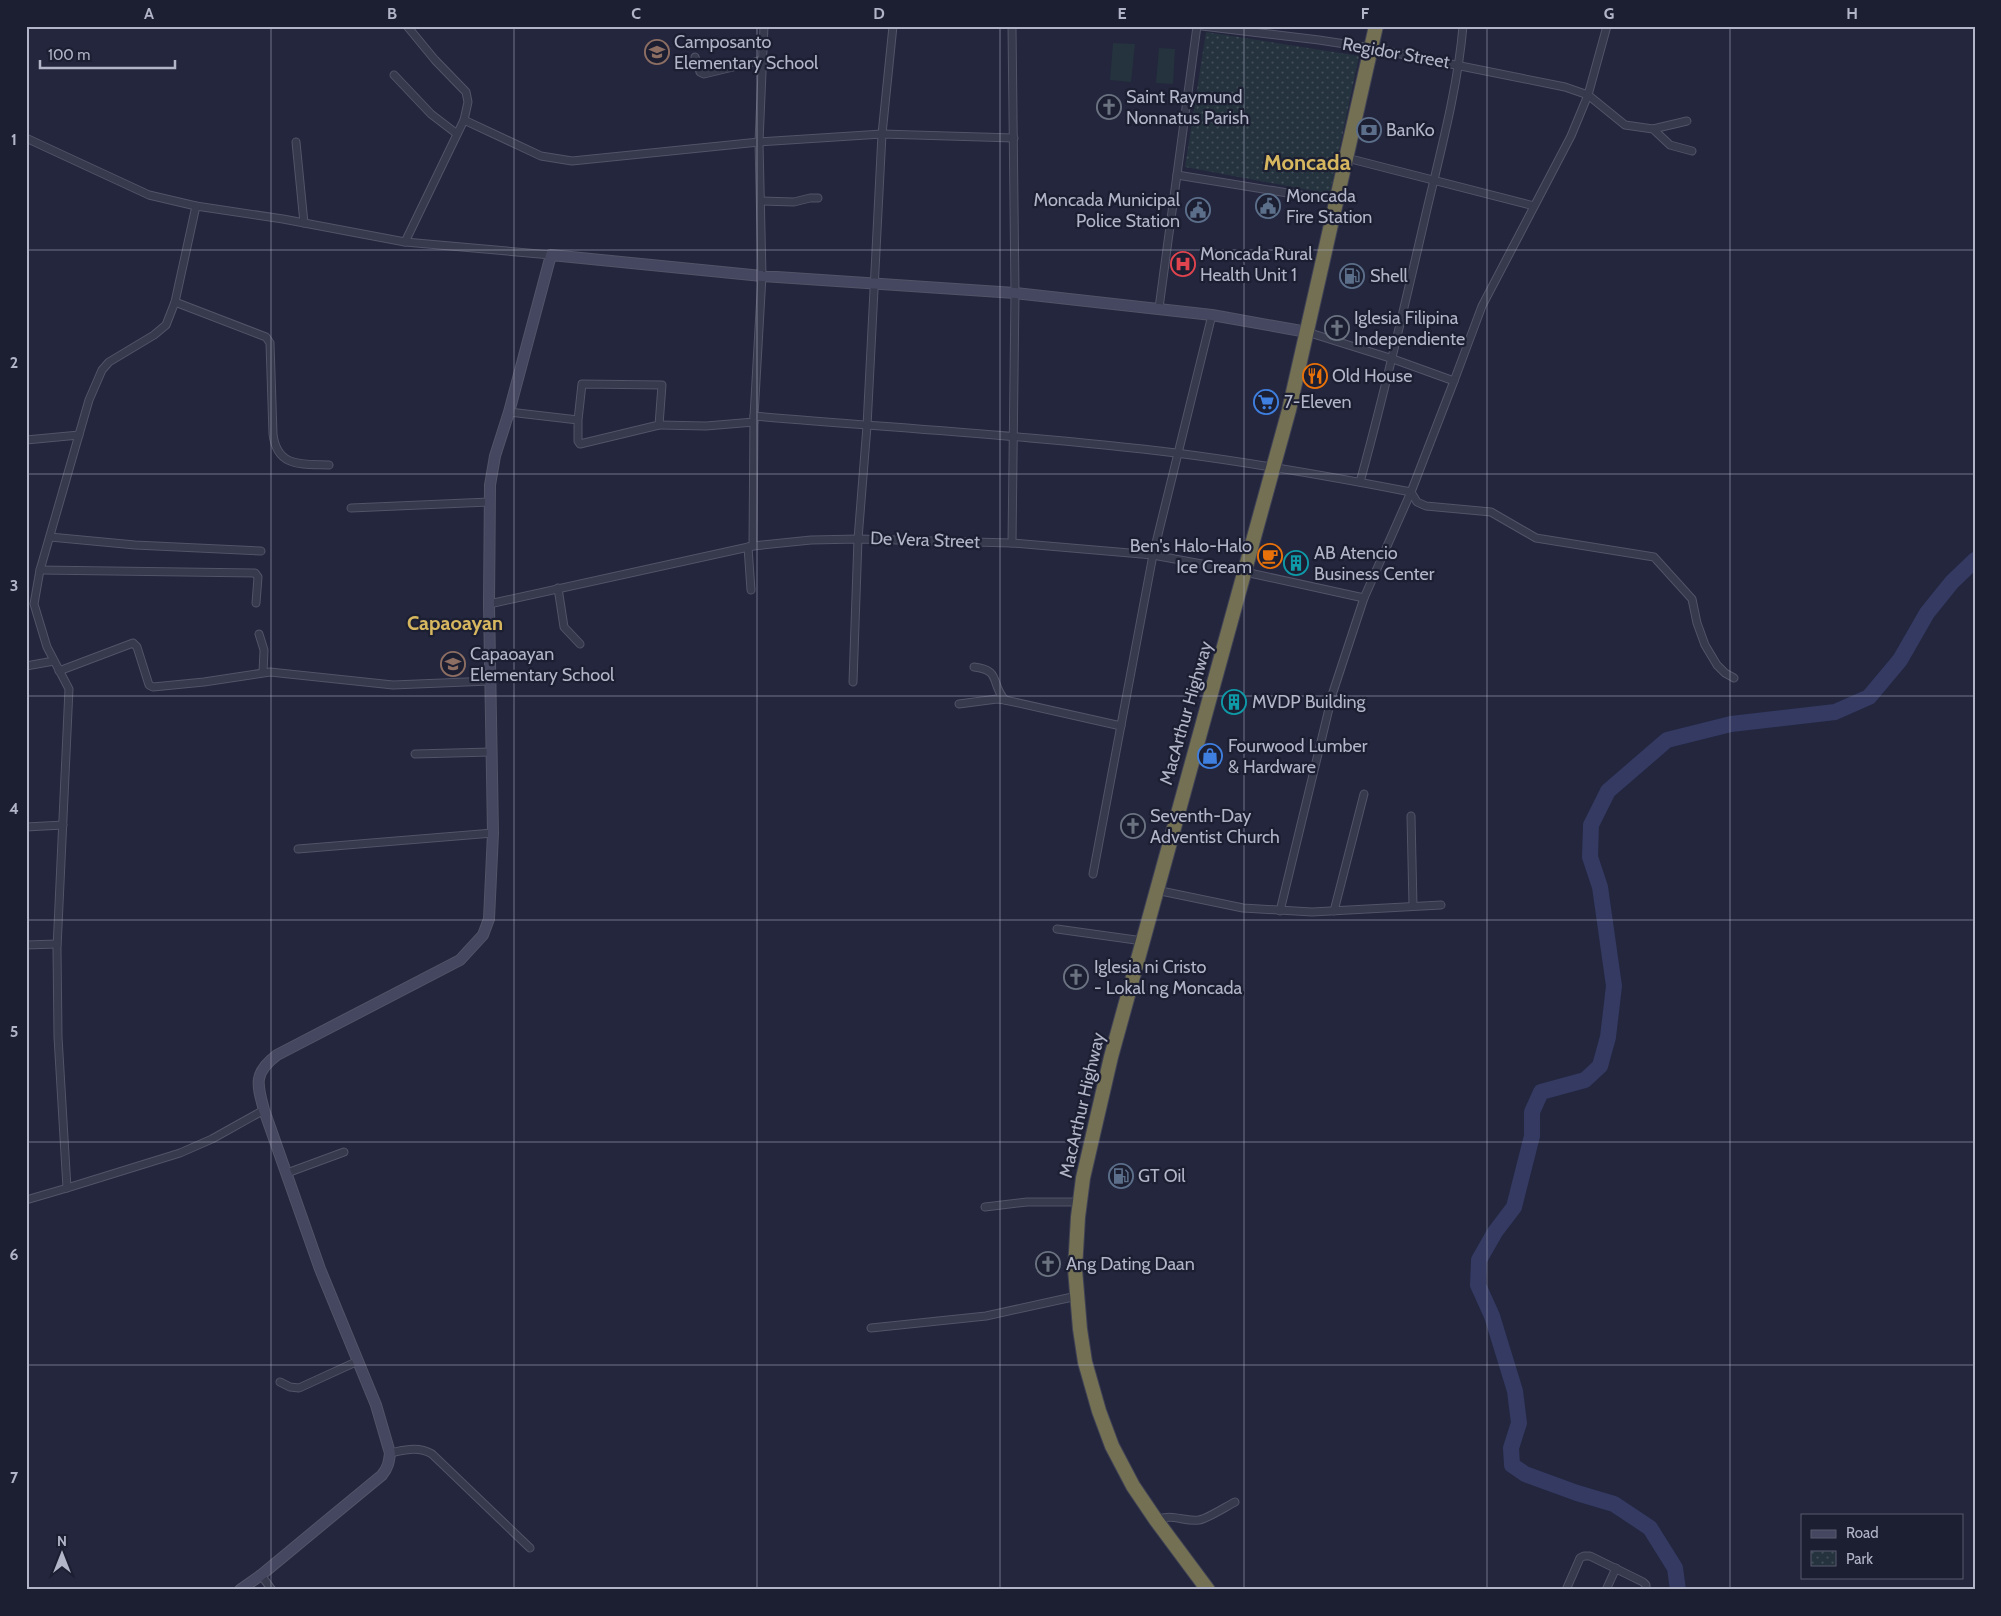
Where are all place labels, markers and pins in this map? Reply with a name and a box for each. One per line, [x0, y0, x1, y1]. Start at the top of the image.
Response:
place label: Camposanto Elementary School [674, 31, 819, 74]
school or university icon: Camposanto Elementary School [644, 39, 670, 65]
place label: Saint Raymund Nonnatus Parish [1126, 86, 1249, 129]
church icon: Saint Raymund Nonnatus Parish [1096, 94, 1122, 120]
bank icon: BanKo [1356, 117, 1382, 143]
place label: BanKo [1386, 119, 1435, 141]
place label: Moncada Fire Station [1286, 185, 1372, 228]
place label: Moncada Municipal Police Station [1034, 189, 1181, 232]
public building icon: Moncada Fire Station [1255, 193, 1281, 219]
public building icon: Moncada Municipal Police Station [1185, 197, 1211, 223]
place label: Moncada Rural Health Unit 1 [1200, 243, 1313, 286]
hospital icon: Moncada Rural Health Unit 1 [1170, 251, 1196, 277]
fuel station icon: Shell [1339, 263, 1365, 289]
place label: Shell [1370, 265, 1409, 287]
place label: Iglesia Filipina Independiente [1354, 307, 1465, 350]
church icon: Iglesia Filipina Independiente [1324, 315, 1350, 341]
restaurant icon: Old House [1302, 363, 1328, 389]
place label: Old House [1332, 365, 1412, 387]
supermarket icon: 7-Eleven [1253, 389, 1279, 415]
place label: 7-Eleven [1284, 391, 1352, 413]
place label: Ben's Halo-Halo Ice Cream [1130, 535, 1252, 578]
place label: AB Atencio Business Center [1314, 542, 1435, 585]
cafe icon: Ben's Halo-Halo Ice Cream [1257, 543, 1283, 569]
building icon: AB Atencio Business Center [1283, 550, 1309, 576]
place label: Capaoayan Elementary School [470, 643, 615, 686]
school or university icon: Capaoayan Elementary School [440, 651, 466, 677]
building icon: MVDP Building [1221, 689, 1247, 715]
place label: MVDP Building [1252, 691, 1367, 713]
place label: Fourwood Lumber & Hardware [1228, 735, 1368, 778]
shop icon: Fourwood Lumber & Hardware [1197, 743, 1223, 769]
place label: Seventh-Day Adventist Church [1150, 805, 1280, 848]
church icon: Seventh-Day Adventist Church [1120, 813, 1146, 839]
place label: Iglesia ni Cristo - Lokal ng Moncada [1094, 956, 1243, 999]
church icon: Iglesia ni Cristo - Lokal ng Moncada [1063, 964, 1089, 990]
fuel station icon: GT Oil [1108, 1163, 1134, 1189]
place label: GT Oil [1138, 1165, 1186, 1187]
church icon: Ang Dating Daan [1035, 1251, 1061, 1277]
place label: Ang Dating Daan [1066, 1253, 1195, 1275]

